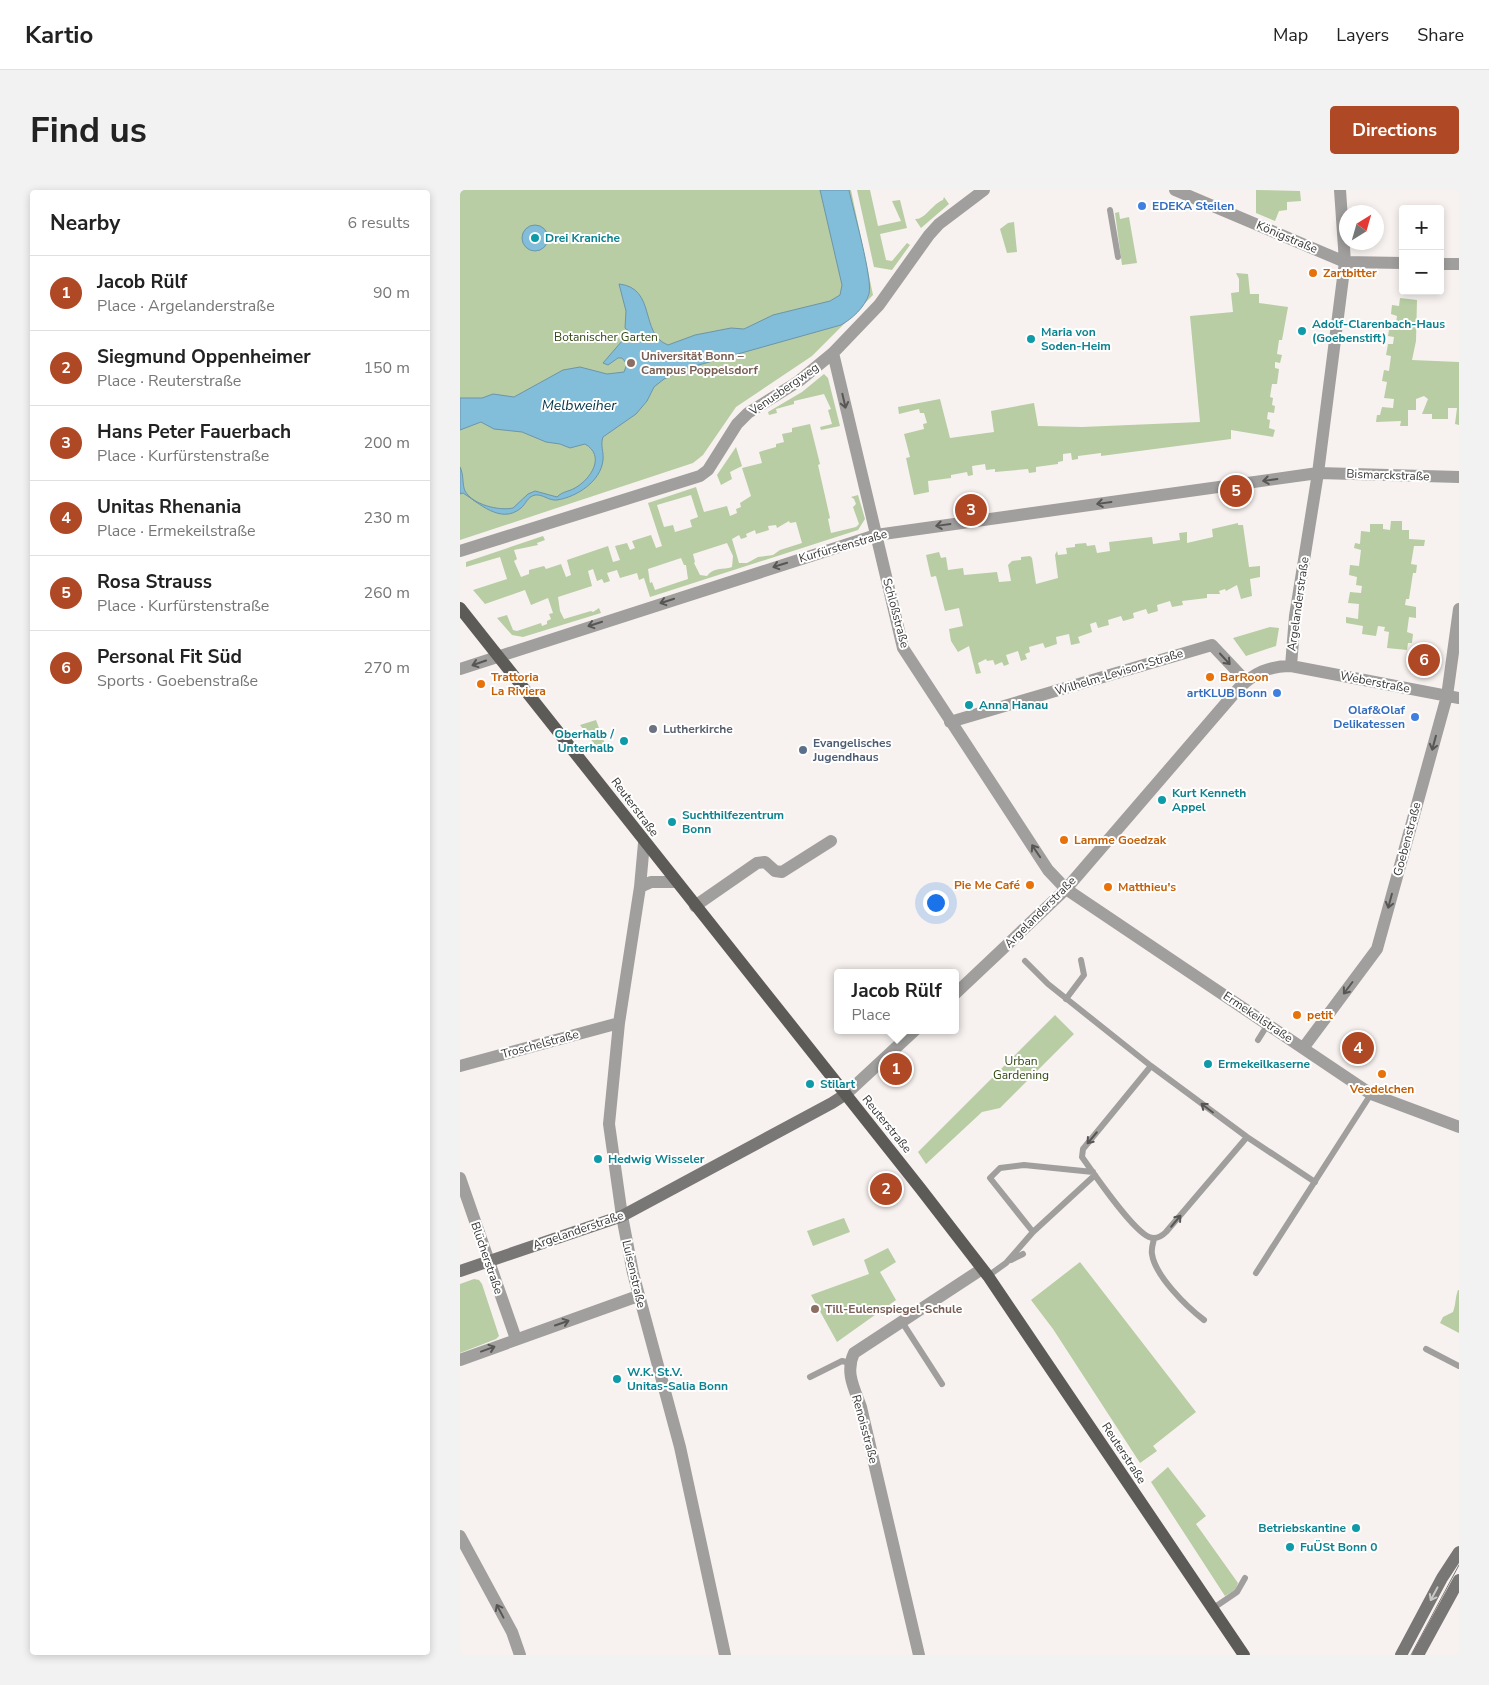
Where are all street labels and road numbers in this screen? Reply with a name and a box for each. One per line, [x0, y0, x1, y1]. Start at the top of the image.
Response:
street label: Königstraße [1254, 217, 1320, 257]
street label: Venusbergweg [745, 359, 822, 419]
street label: Bismarckstraße [1346, 466, 1430, 484]
street label: Kurfürstenstraße [797, 526, 889, 566]
street label: Argelanderstraße [1283, 556, 1313, 652]
street label: Schloßstraße [879, 576, 913, 650]
street label: Wilhelm-Levison-Straße [1053, 645, 1185, 699]
street label: Weberstraße [1339, 667, 1411, 697]
street label: Reuterstraße [608, 774, 662, 840]
street label: Goebenstraße [1389, 800, 1425, 878]
street label: Argelanderstraße [1001, 873, 1079, 951]
street label: Ermekeilstraße [1220, 988, 1296, 1046]
street label: Troschelstraße [500, 1026, 580, 1062]
street label: Reuterstraße [859, 1092, 915, 1156]
street label: Argelanderstraße [530, 1207, 626, 1253]
street label: Blücherstraße [467, 1220, 507, 1296]
street label: Luisenstraße [618, 1239, 650, 1309]
street label: Renoisstraße [848, 1393, 882, 1465]
street label: Reuterstraße [1098, 1419, 1150, 1487]

